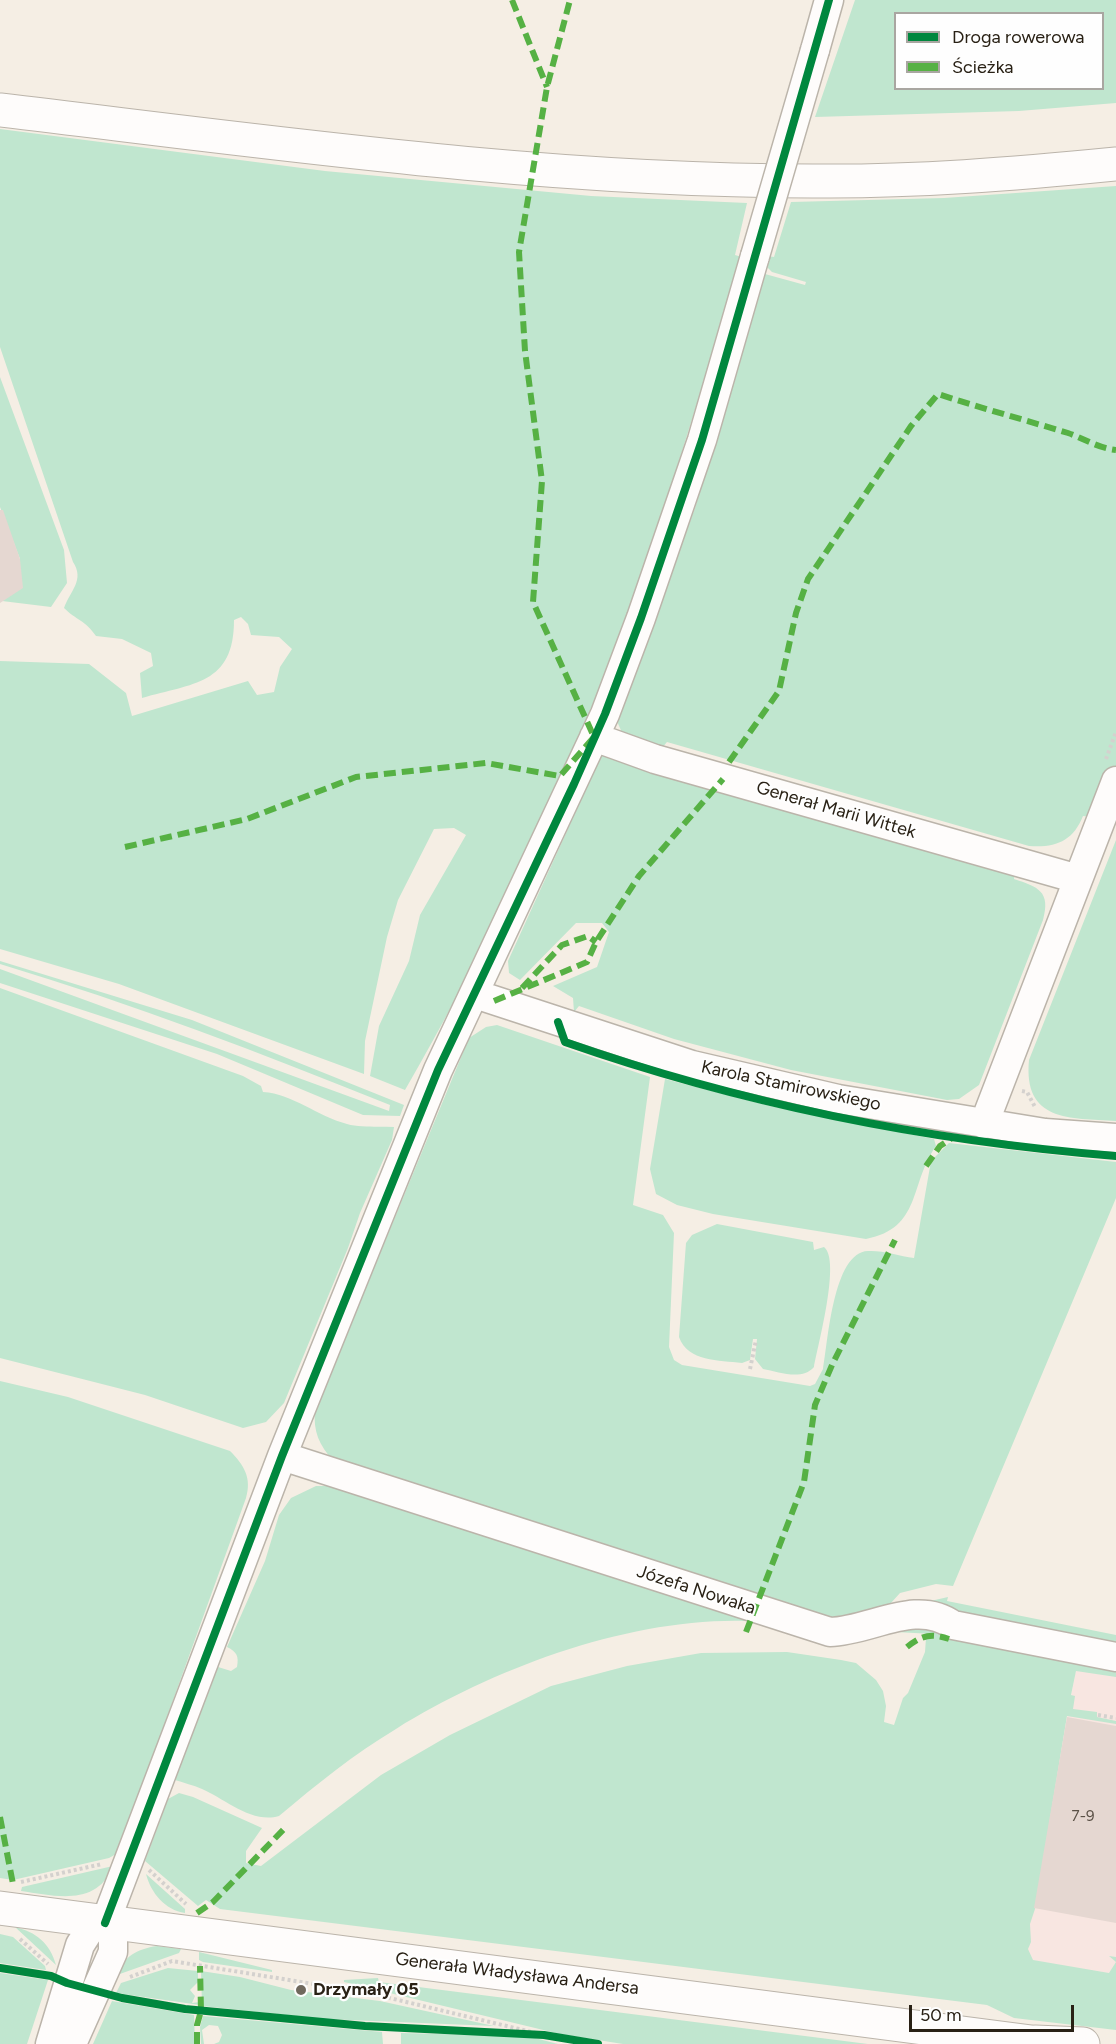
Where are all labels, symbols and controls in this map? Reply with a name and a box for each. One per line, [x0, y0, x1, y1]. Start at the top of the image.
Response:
legend [894, 12, 1104, 90]
text: Droga rowerowa [952, 26, 1084, 48]
text: Ścieżka [952, 56, 1013, 78]
street label: Generał Marii Wittek [754, 777, 918, 843]
street label: Karola Stamirowskiego [699, 1056, 883, 1116]
street label: Józefa Nowaka [634, 1561, 758, 1619]
house number: 7-9 [1072, 1808, 1094, 1826]
street label: Generała Władysława Andersa [394, 1948, 640, 2000]
place label: Drzymały 05 [313, 1979, 419, 2001]
marker: Drzymały 05 [294, 1983, 308, 1997]
scale bar [912, 1993, 1077, 2031]
text: 50 m [920, 2004, 962, 2026]

